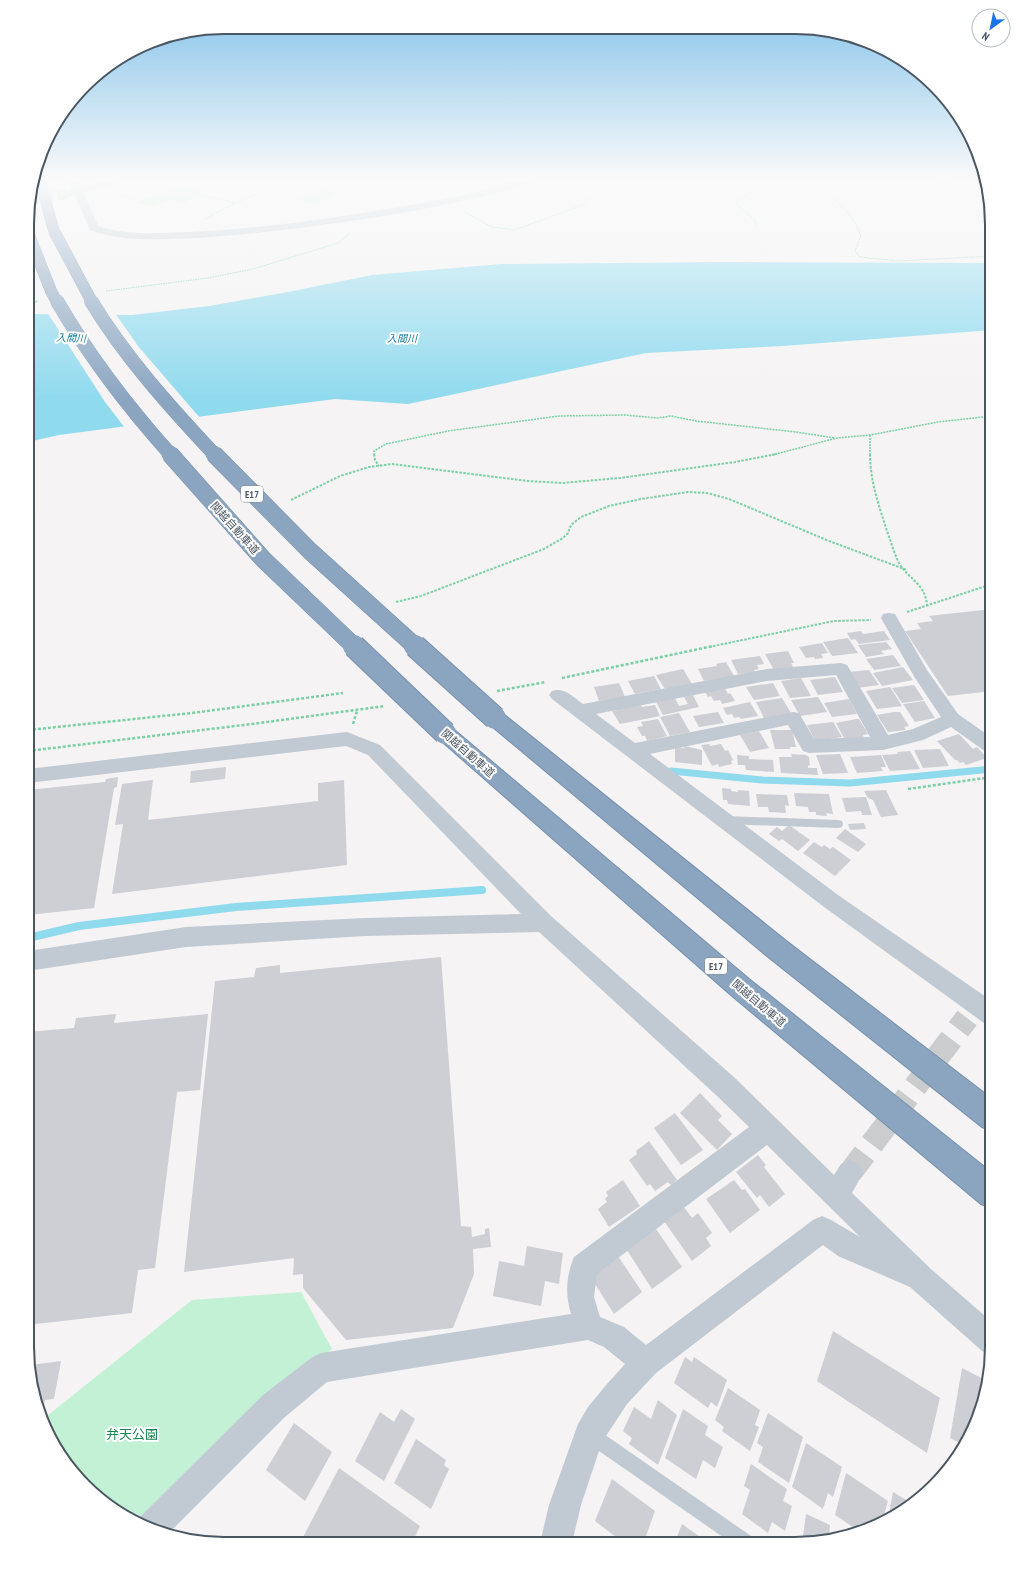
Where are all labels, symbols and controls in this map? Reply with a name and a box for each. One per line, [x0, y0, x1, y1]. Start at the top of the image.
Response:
north arrow [971, 8, 1011, 48]
text: N [979, 29, 992, 44]
water label: 入間川 [56, 331, 87, 345]
water label: 入間川 [387, 332, 418, 345]
road number: E17 [241, 486, 263, 502]
street label: 関越自動車道 [208, 499, 262, 557]
street label: 関越自動車道 [439, 726, 497, 780]
road number: E17 [705, 958, 727, 974]
street label: 関越自動車道 [729, 976, 789, 1030]
park label: 弁天公園 [106, 1426, 158, 1443]

